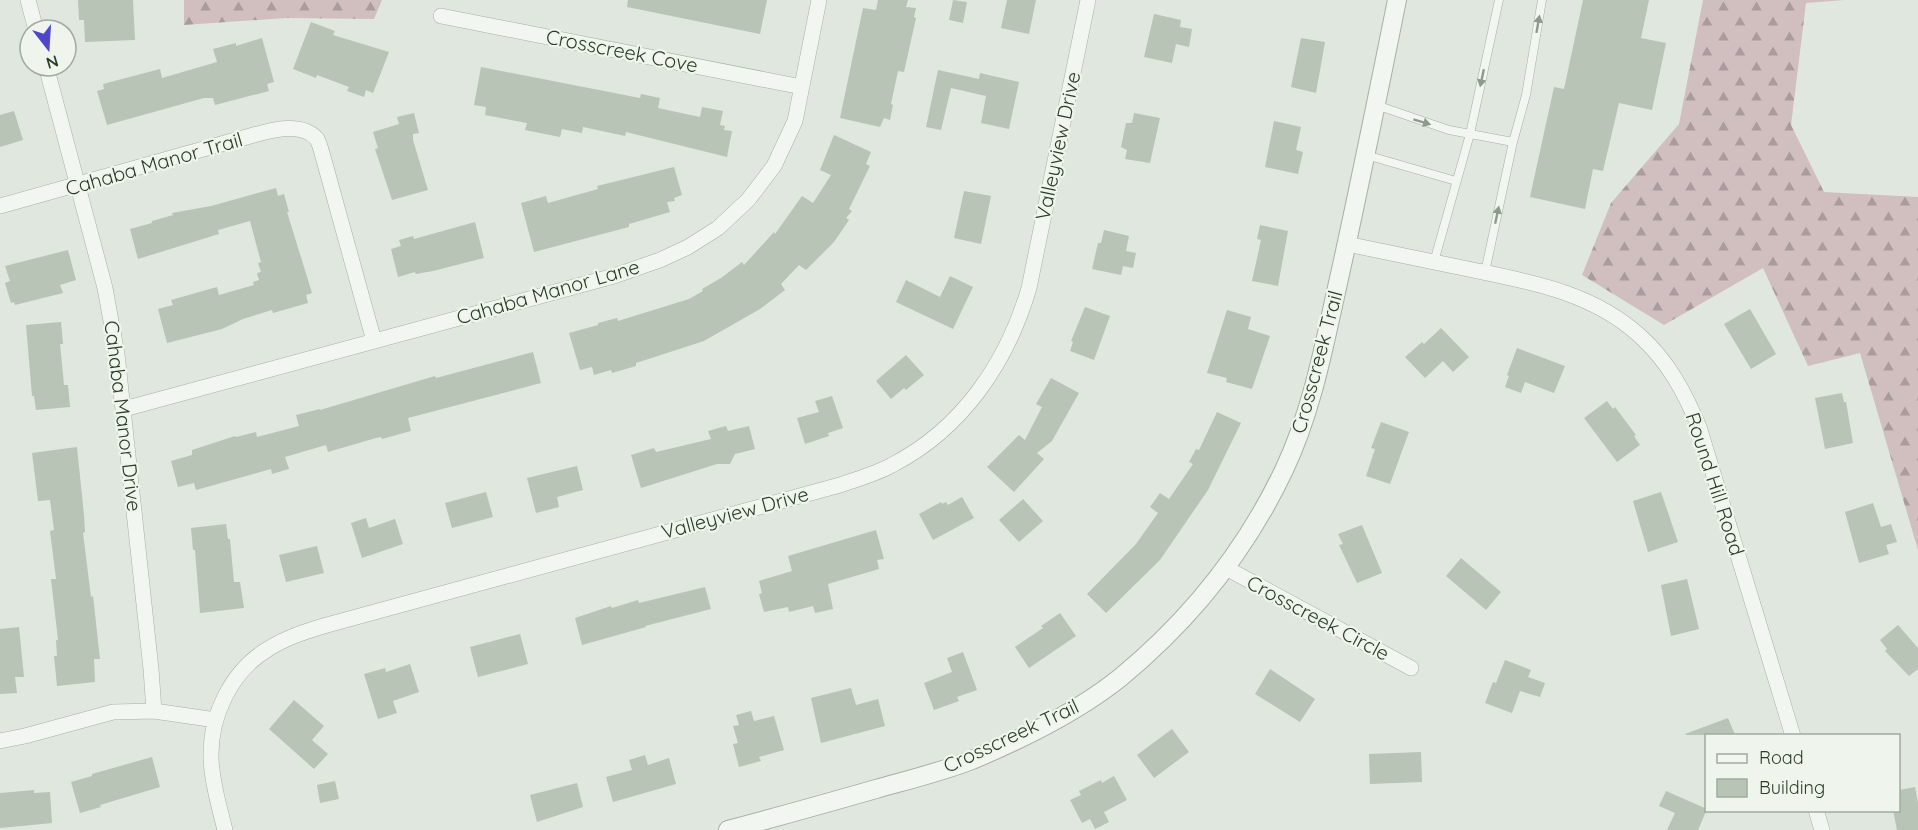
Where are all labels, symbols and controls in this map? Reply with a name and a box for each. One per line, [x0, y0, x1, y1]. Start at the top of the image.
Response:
one-way arrow [1534, 15, 1543, 34]
north arrow [18, 18, 78, 78]
street label: Crosscreek Cove [544, 24, 700, 78]
text: N [44, 51, 61, 74]
one-way arrow [1477, 68, 1486, 87]
street label: Valleyview Drive [1030, 69, 1085, 223]
one-way arrow [1413, 118, 1431, 127]
street label: Cahaba Manor Trail [62, 126, 245, 201]
one-way arrow [1493, 205, 1502, 224]
street label: Cahaba Manor Lane [453, 253, 642, 330]
street label: Crosscreek Trail [1285, 288, 1348, 436]
street label: Cahaba Manor Drive [99, 319, 148, 513]
street label: Round Hill Road [1681, 409, 1750, 559]
street label: Valleyview Drive [658, 481, 811, 544]
street label: Crosscreek Circle [1243, 569, 1394, 666]
street label: Crosscreek Trail [939, 693, 1083, 778]
legend [1705, 734, 1900, 812]
text: Road [1759, 746, 1804, 769]
text: Building [1759, 776, 1825, 799]

